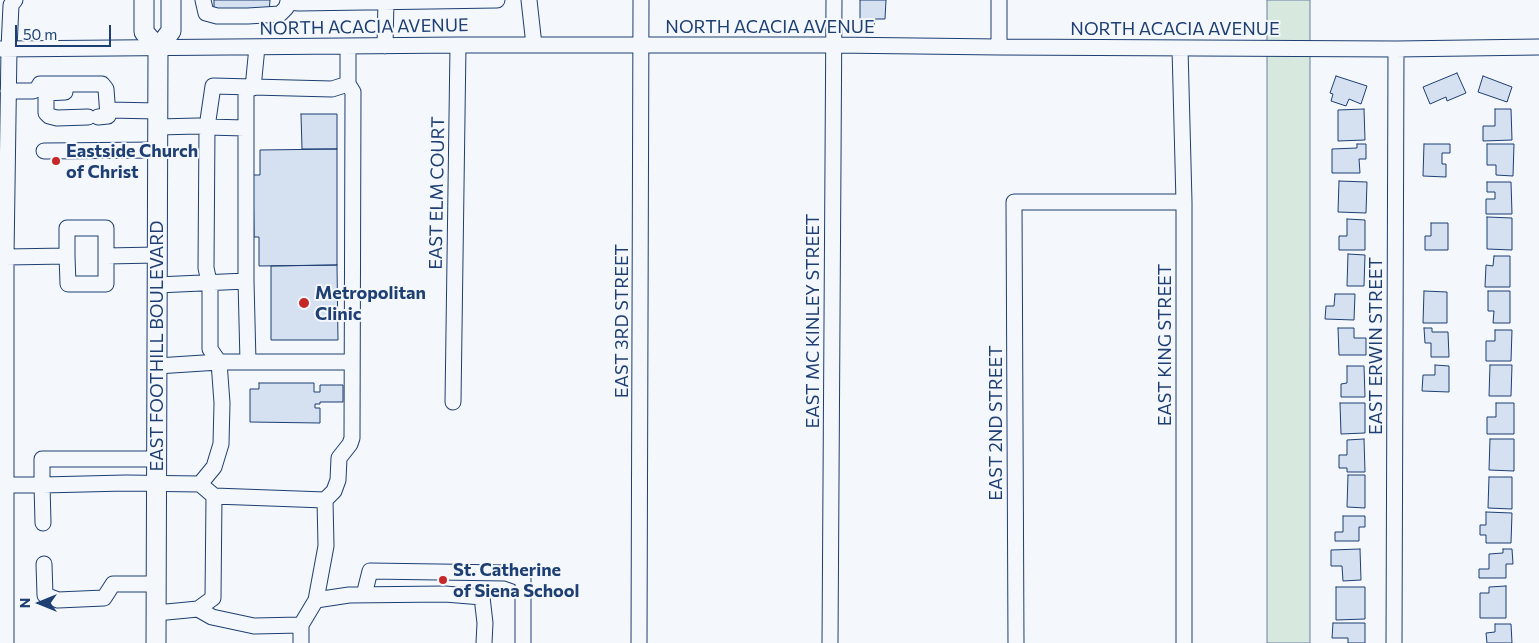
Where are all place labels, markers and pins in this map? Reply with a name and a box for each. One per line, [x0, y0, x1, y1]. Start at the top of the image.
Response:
place label: Eastside Church of Christ [66, 140, 198, 182]
marker: Eastside Church of Christ [50, 155, 62, 167]
place label: Metropolitan Clinic [315, 282, 426, 324]
marker: Metropolitan Clinic [297, 296, 311, 310]
place label: St. Catherine of Siena School [453, 559, 579, 602]
marker: St. Catherine of Siena School [437, 574, 449, 586]

